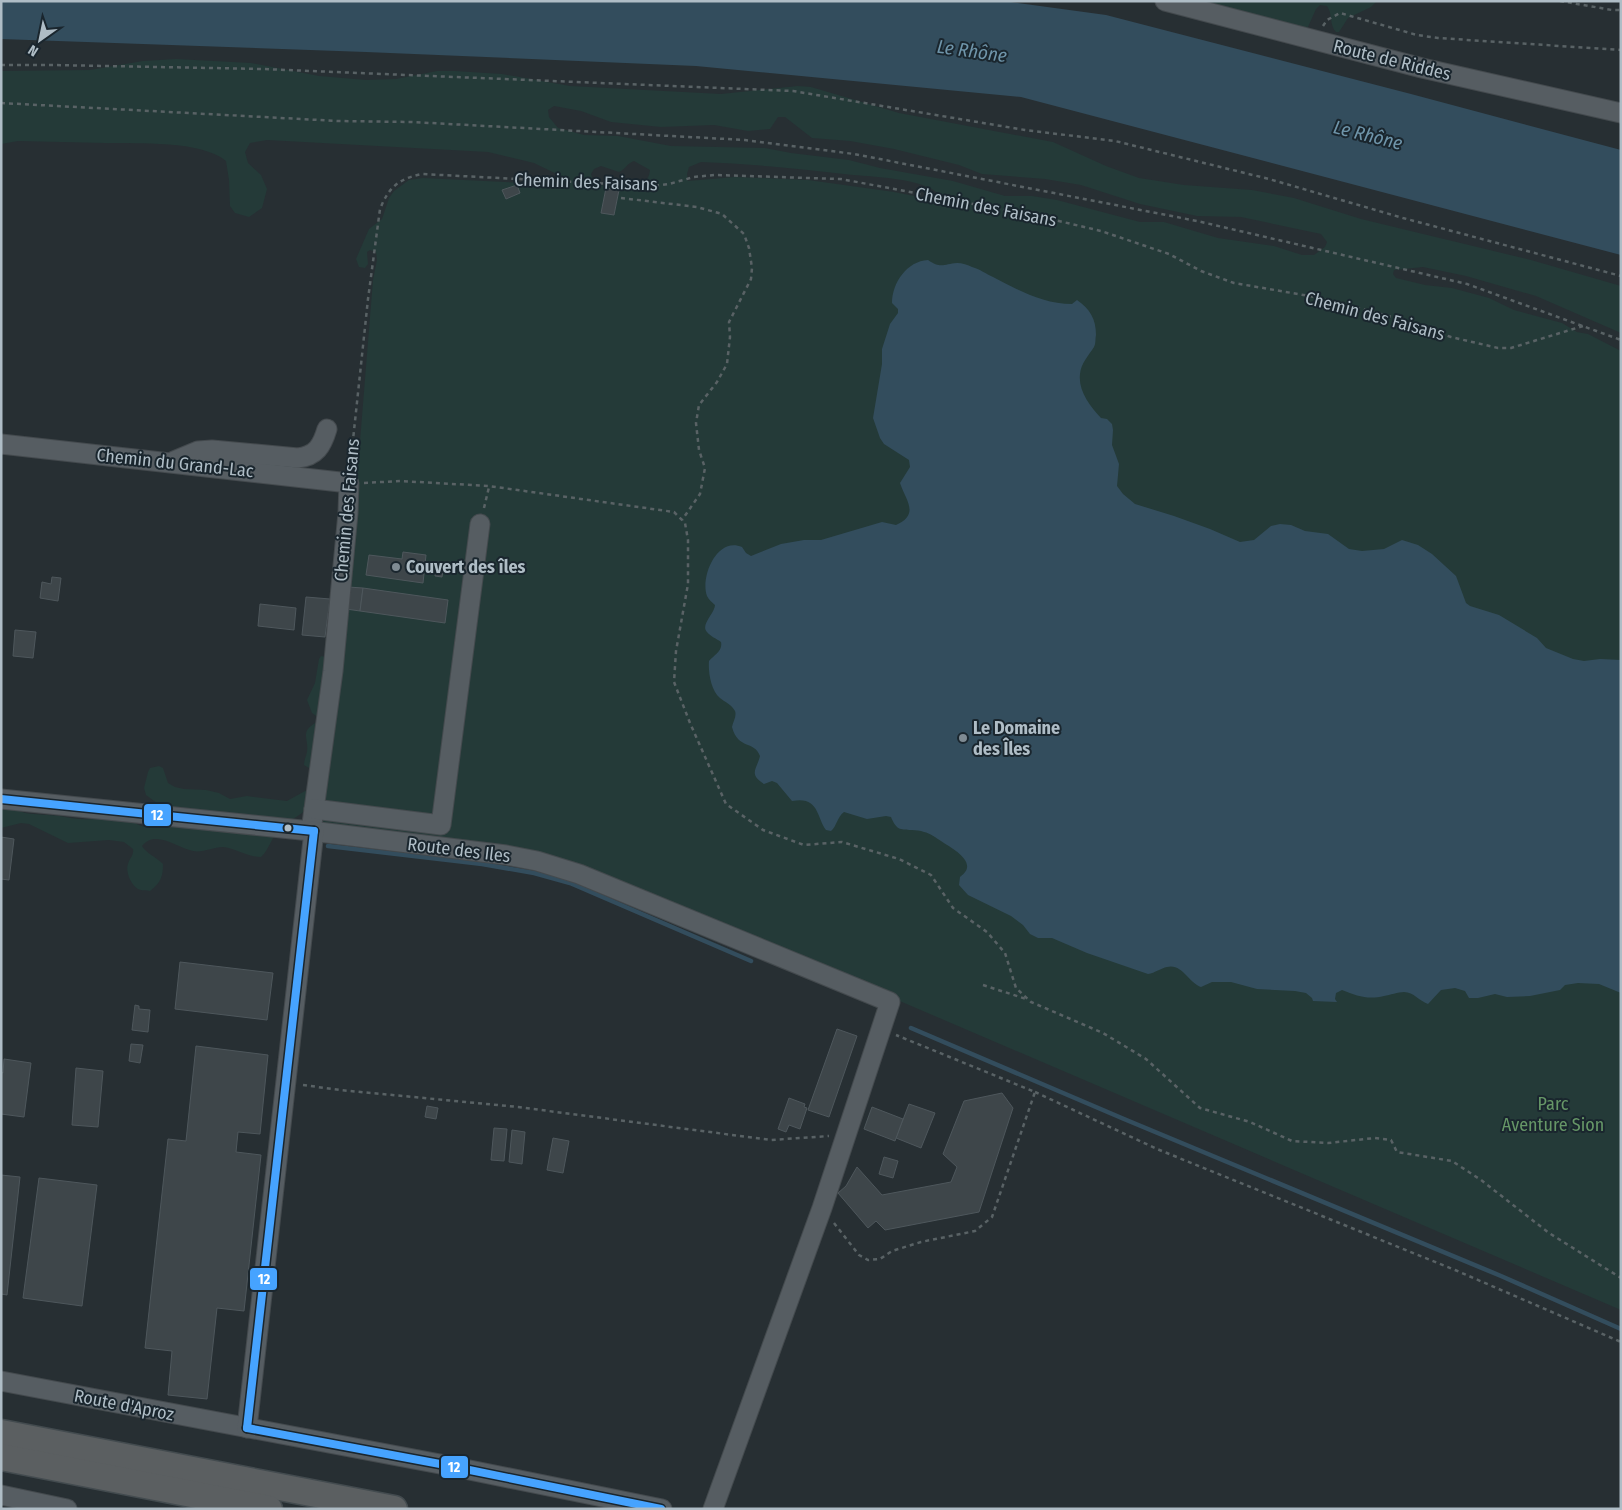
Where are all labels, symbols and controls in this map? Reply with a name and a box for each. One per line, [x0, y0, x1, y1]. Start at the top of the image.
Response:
north arrow [15, 15, 65, 65]
water label: Le Rhône [936, 35, 1008, 67]
street label: Route de Riddes [1331, 35, 1453, 85]
text: N [25, 41, 41, 60]
water label: Le Rhône [1331, 115, 1405, 155]
street label: Chemin des Faisans [514, 169, 658, 196]
street label: Chemin des Faisans [913, 183, 1059, 232]
street label: Chemin des Faisans [1303, 287, 1448, 345]
street label: Chemin des Faisans [330, 437, 364, 582]
street label: Chemin du Grand-Lac [95, 444, 255, 482]
place label: Couvert des îles [406, 556, 526, 578]
marker: Couvert des îles [390, 561, 402, 573]
place label: Le Domaine des Îles [973, 717, 1060, 760]
marker: Le Domaine des Îles [957, 732, 969, 744]
line badge: 12 [143, 803, 172, 827]
text: 12 [151, 807, 164, 824]
unlabelled marker [283, 823, 293, 833]
street label: Route des Iles [406, 833, 512, 867]
park label: Parc Aventure Sion [1502, 1093, 1604, 1136]
line badge: 12 [249, 1267, 278, 1291]
text: 12 [258, 1271, 271, 1288]
street label: Route d'Aproz [72, 1385, 176, 1425]
line badge: 12 [440, 1455, 469, 1479]
text: 12 [448, 1459, 461, 1476]

